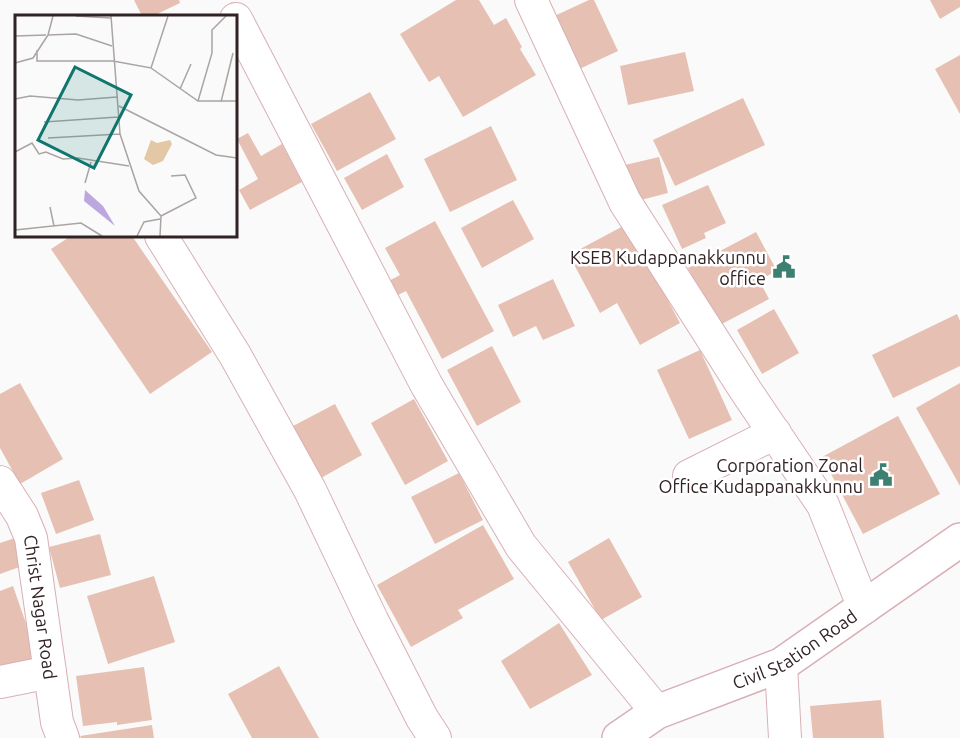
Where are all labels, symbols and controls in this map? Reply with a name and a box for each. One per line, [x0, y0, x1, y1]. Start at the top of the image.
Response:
inset map [15, 15, 237, 237]
place label: KSEB Kudappanakkunnu office [570, 247, 766, 288]
public building icon: KSEB Kudappanakkunnu office [771, 254, 797, 280]
place label: Corporation Zonal Office Kudappanakkunnu [659, 455, 863, 496]
public building icon: Corporation Zonal Office Kudappanakkunnu [868, 462, 894, 488]
street label: Christ Nagar Road [21, 533, 61, 681]
street label: Civil Station Road [730, 605, 860, 692]

